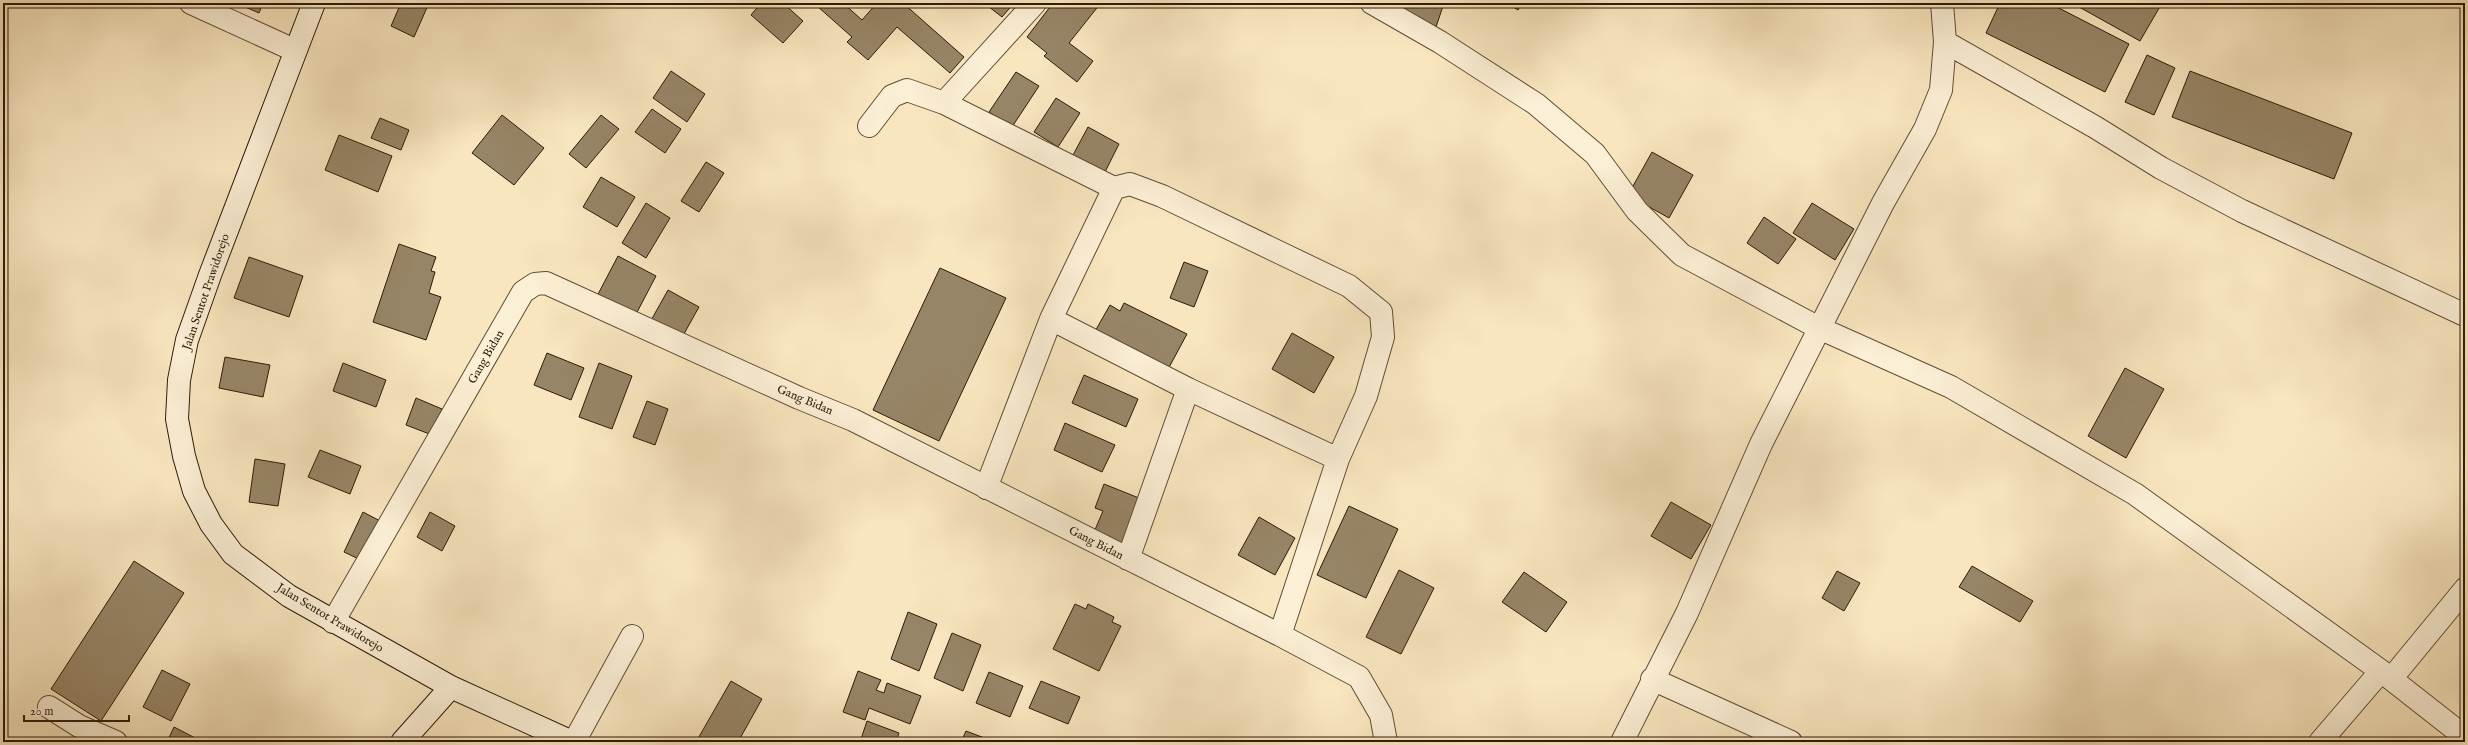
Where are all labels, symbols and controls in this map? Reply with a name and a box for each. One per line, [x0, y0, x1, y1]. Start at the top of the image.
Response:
street label: Jalan Sentot Prawidorejo [178, 231, 234, 354]
street label: Gang Bidan [465, 327, 508, 386]
street label: Gang Bidan [775, 382, 836, 419]
street label: Gang Bidan [1066, 523, 1126, 563]
street label: Jalan Sentot Prawidorejo [272, 579, 387, 657]
scale bar [24, 697, 129, 723]
text: 20 m [30, 704, 53, 719]

